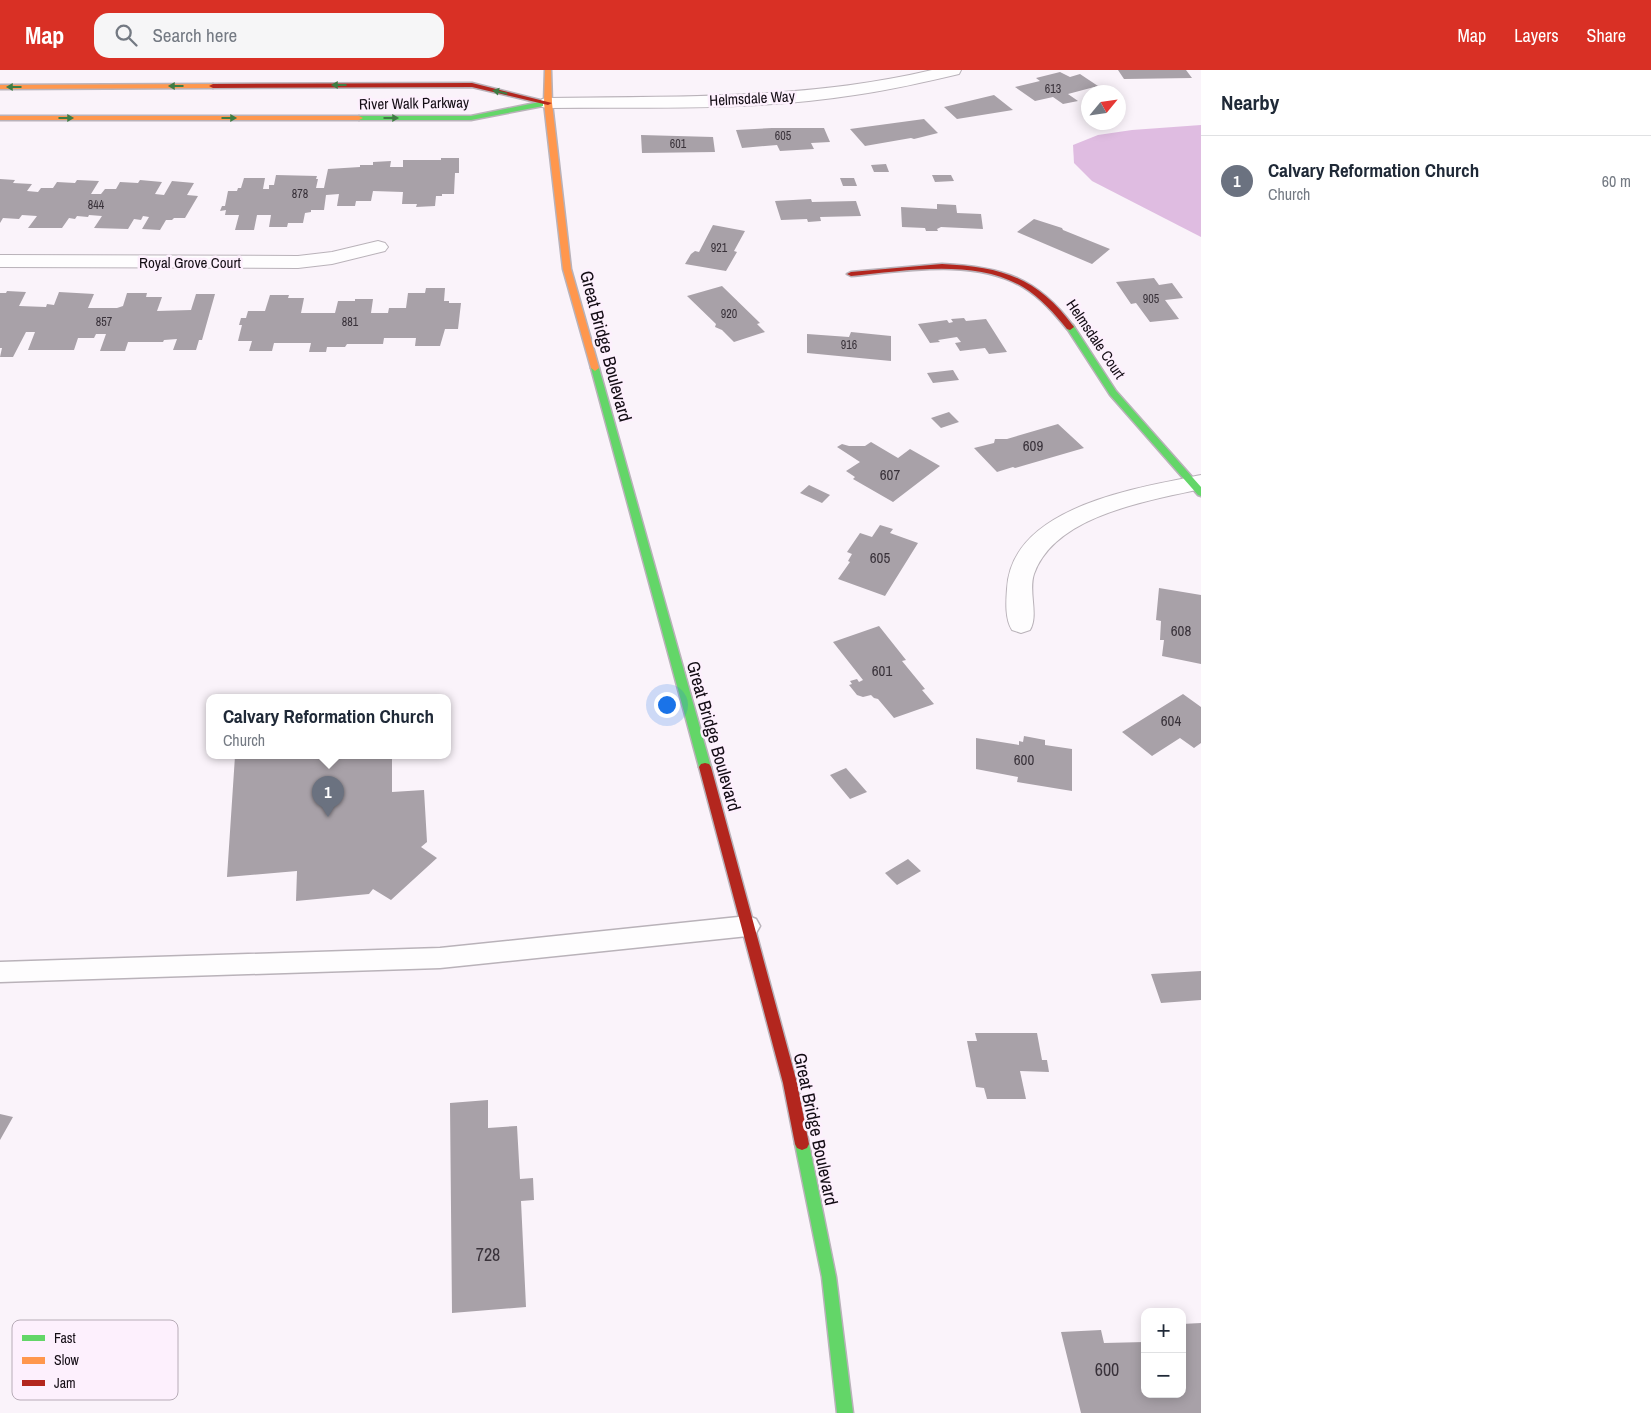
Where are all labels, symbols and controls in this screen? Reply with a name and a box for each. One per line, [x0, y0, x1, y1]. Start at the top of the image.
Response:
search box [94, 13, 444, 58]
text: Map [25, 19, 64, 51]
icon: search [112, 21, 140, 49]
text: Search here [152, 22, 237, 48]
text: Map [1458, 23, 1486, 48]
text: Layers [1514, 23, 1559, 48]
text: Share [1587, 23, 1626, 48]
one-way arrow [330, 81, 346, 89]
house number: 613 [1045, 81, 1061, 97]
one-way arrow [168, 82, 184, 90]
one-way arrow [5, 83, 21, 91]
street label: Helmsdale Way [709, 85, 796, 111]
north arrow [1081, 85, 1126, 130]
one-way arrow [493, 88, 508, 96]
text: Nearby [1221, 88, 1279, 117]
street label: River Walk Parkway [359, 92, 470, 114]
one-way arrow [58, 114, 74, 122]
one-way arrow [221, 114, 237, 122]
one-way arrow [383, 114, 399, 122]
house number: 605 [775, 128, 792, 144]
house number: 601 [670, 136, 687, 152]
text: Calvary Reformation Church [1268, 157, 1479, 183]
text: 1 [1233, 170, 1241, 192]
text: 60 m [1602, 170, 1631, 192]
text: Church [1268, 183, 1310, 205]
house number: 878 [292, 186, 308, 202]
house number: 844 [88, 197, 105, 213]
house number: 921 [711, 240, 728, 256]
street label: Royal Grove Court [139, 252, 242, 273]
street label: Great Bridge Boulevard [574, 268, 638, 424]
house number: 905 [1143, 291, 1160, 307]
street label: Helmsdale Court [1062, 295, 1131, 383]
house number: 920 [721, 306, 737, 322]
house number: 857 [96, 314, 113, 330]
house number: 881 [342, 314, 359, 330]
house number: 916 [841, 337, 857, 353]
house number: 609 [1023, 435, 1043, 456]
house number: 607 [880, 464, 900, 485]
house number: 605 [870, 547, 890, 568]
house number: 608 [1171, 620, 1191, 641]
street label: Great Bridge Boulevard [681, 658, 747, 814]
house number: 601 [872, 660, 892, 681]
your location [654, 692, 680, 718]
popup [206, 694, 451, 759]
text: Calvary Reformation Church [223, 703, 434, 729]
house number: 604 [1161, 710, 1181, 731]
text: Church [223, 729, 265, 751]
house number: 600 [1014, 749, 1034, 770]
pin: 1 [312, 776, 344, 817]
street label: Great Bridge Boulevard [788, 1051, 844, 1207]
house number: 728 [476, 1242, 500, 1267]
map controls [1141, 1308, 1186, 1398]
button: + [1141, 1308, 1186, 1353]
legend [12, 1320, 178, 1400]
text: Fast [54, 1329, 76, 1347]
text: Slow [54, 1351, 80, 1369]
button: − [1141, 1353, 1186, 1398]
house number: 600 [1095, 1357, 1119, 1382]
text: Jam [54, 1374, 76, 1392]

